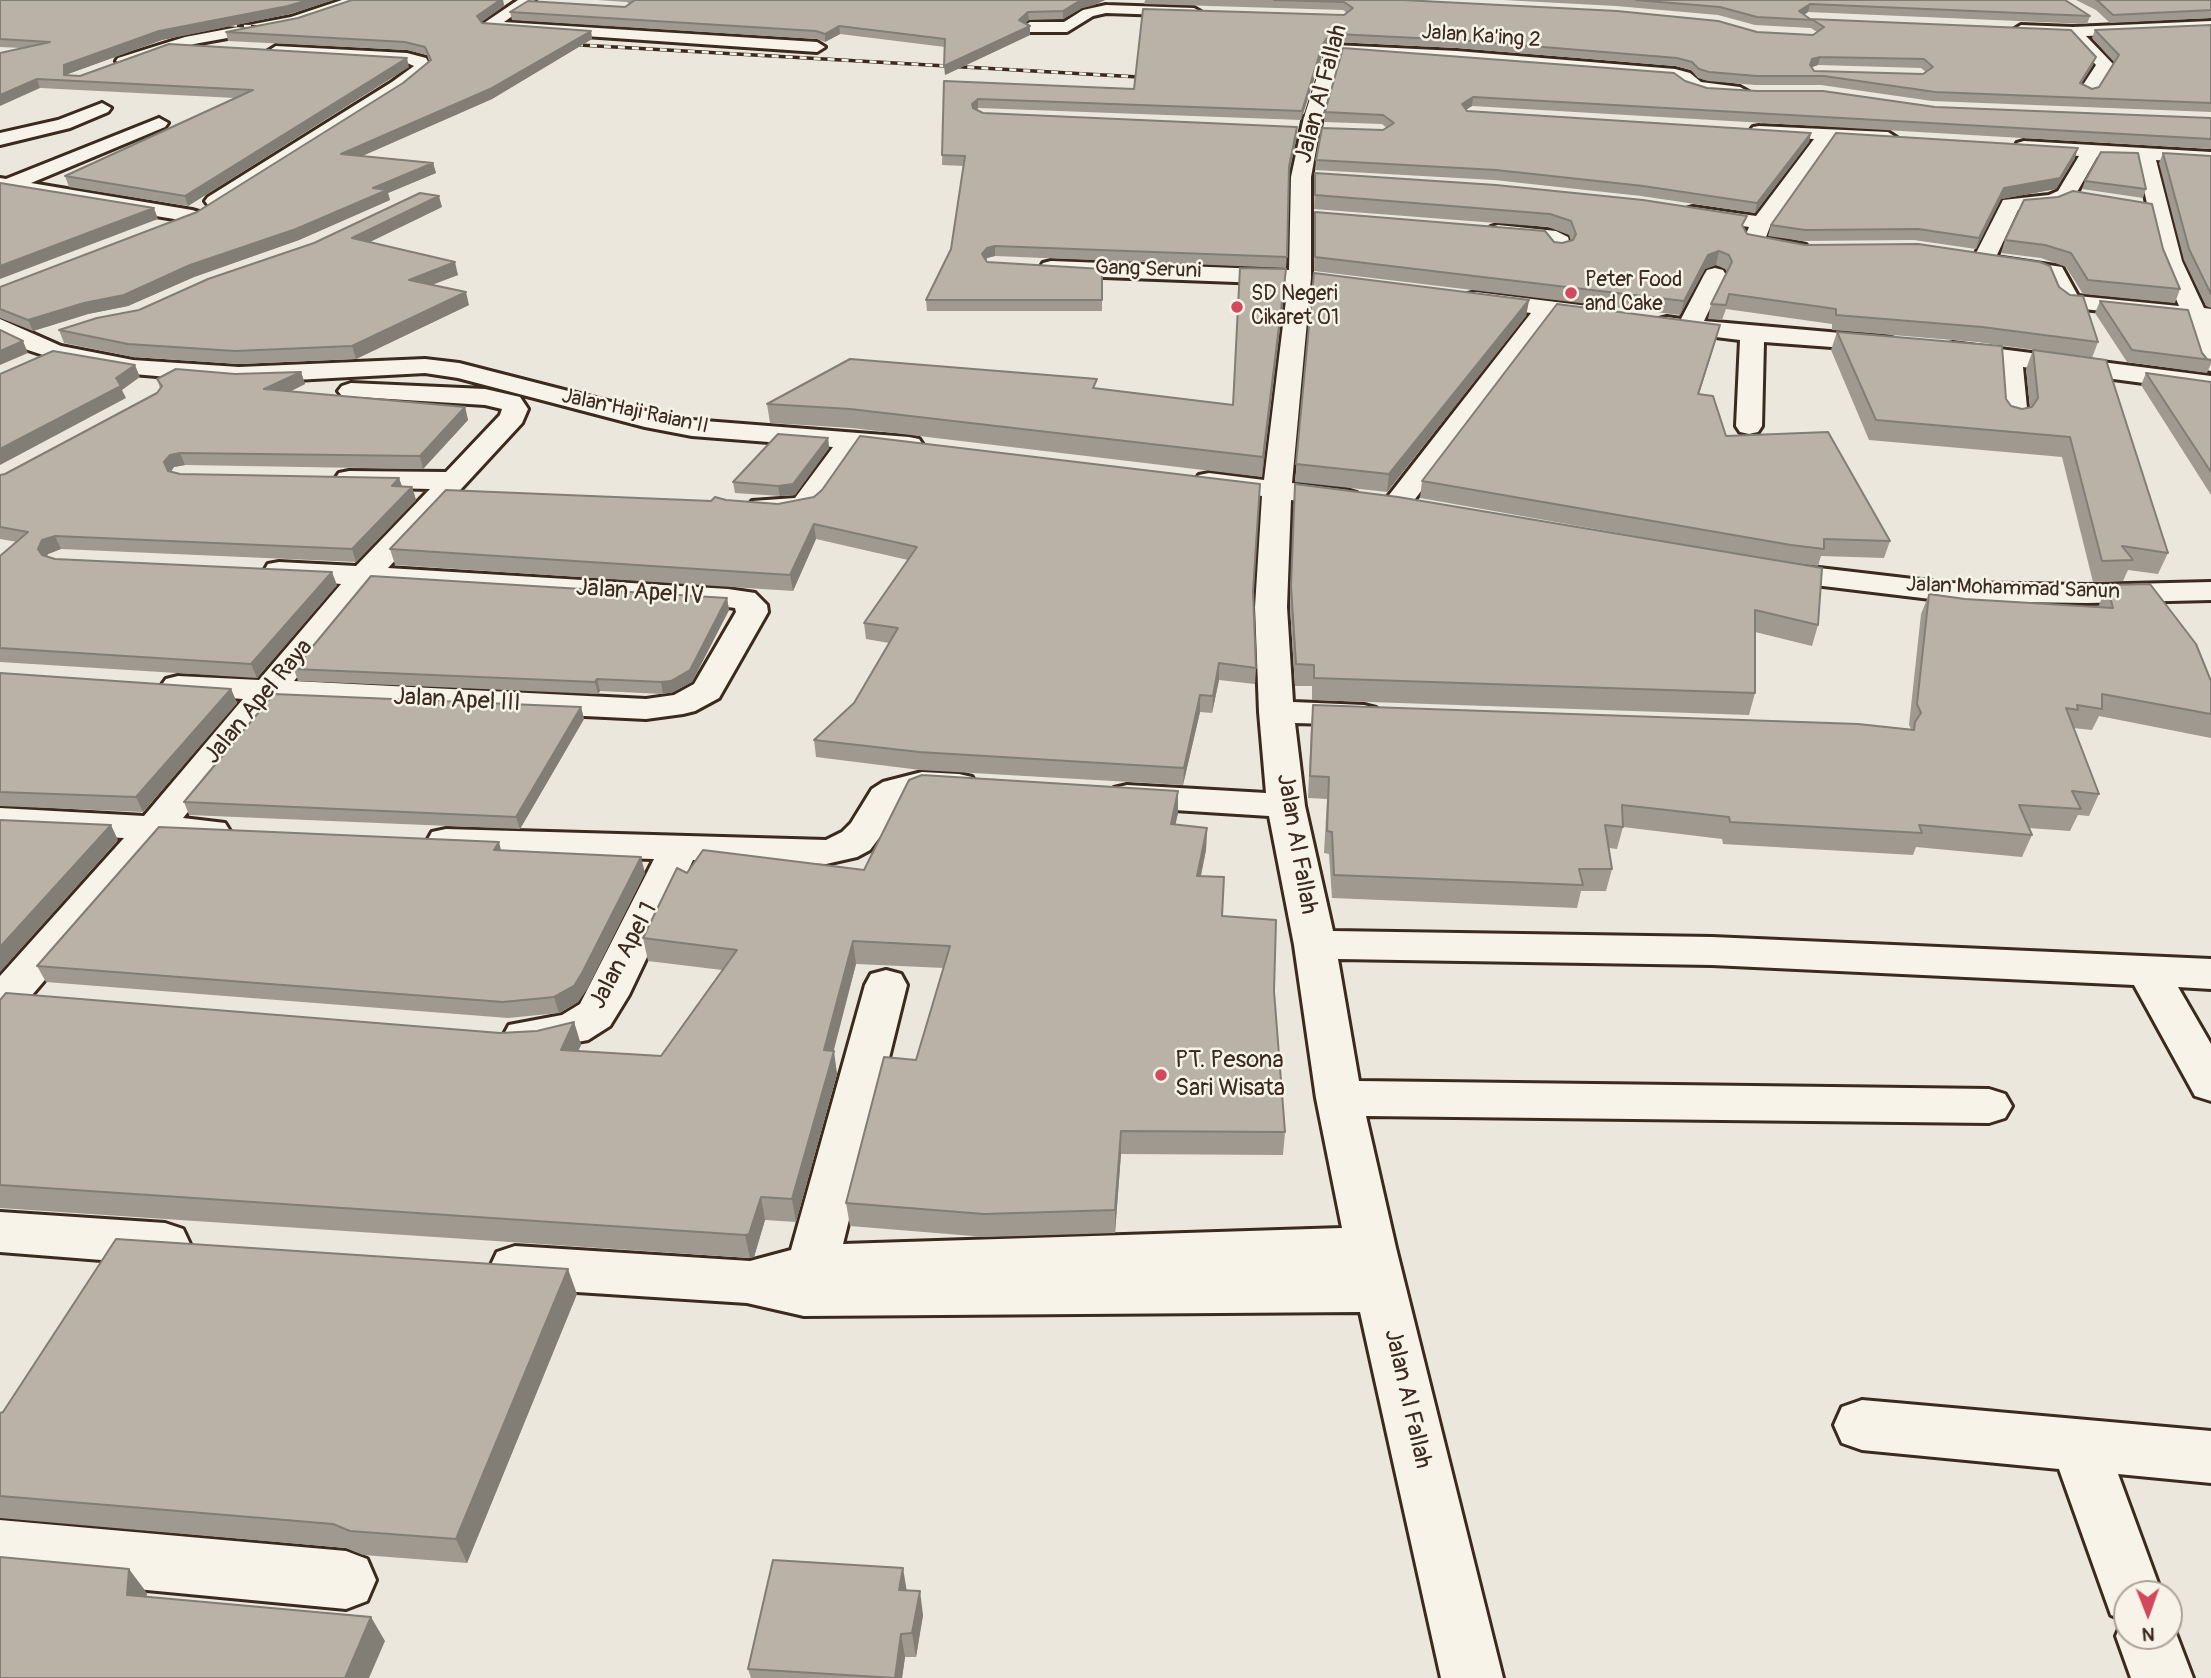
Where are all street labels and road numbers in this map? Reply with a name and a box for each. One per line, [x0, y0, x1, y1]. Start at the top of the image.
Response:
street label: Jalan Ka'ing 2 [1421, 20, 1541, 54]
street label: Jalan Al Fallah [1290, 22, 1354, 166]
street label: Gang Seruni [1094, 256, 1202, 284]
street label: Jalan Haji Raian II [559, 384, 711, 440]
street label: Jalan Mohammad Sanun [1906, 573, 2120, 605]
street label: Jalan Apel IV [575, 574, 705, 612]
street label: Jalan Apel Raya [199, 634, 319, 770]
street label: Jalan Apel III [393, 683, 521, 719]
street label: Jalan Al Fallah [1269, 772, 1323, 916]
street label: Jalan Apel 1 [584, 898, 664, 1014]
street label: Jalan Al Fallah [1377, 1327, 1437, 1471]

